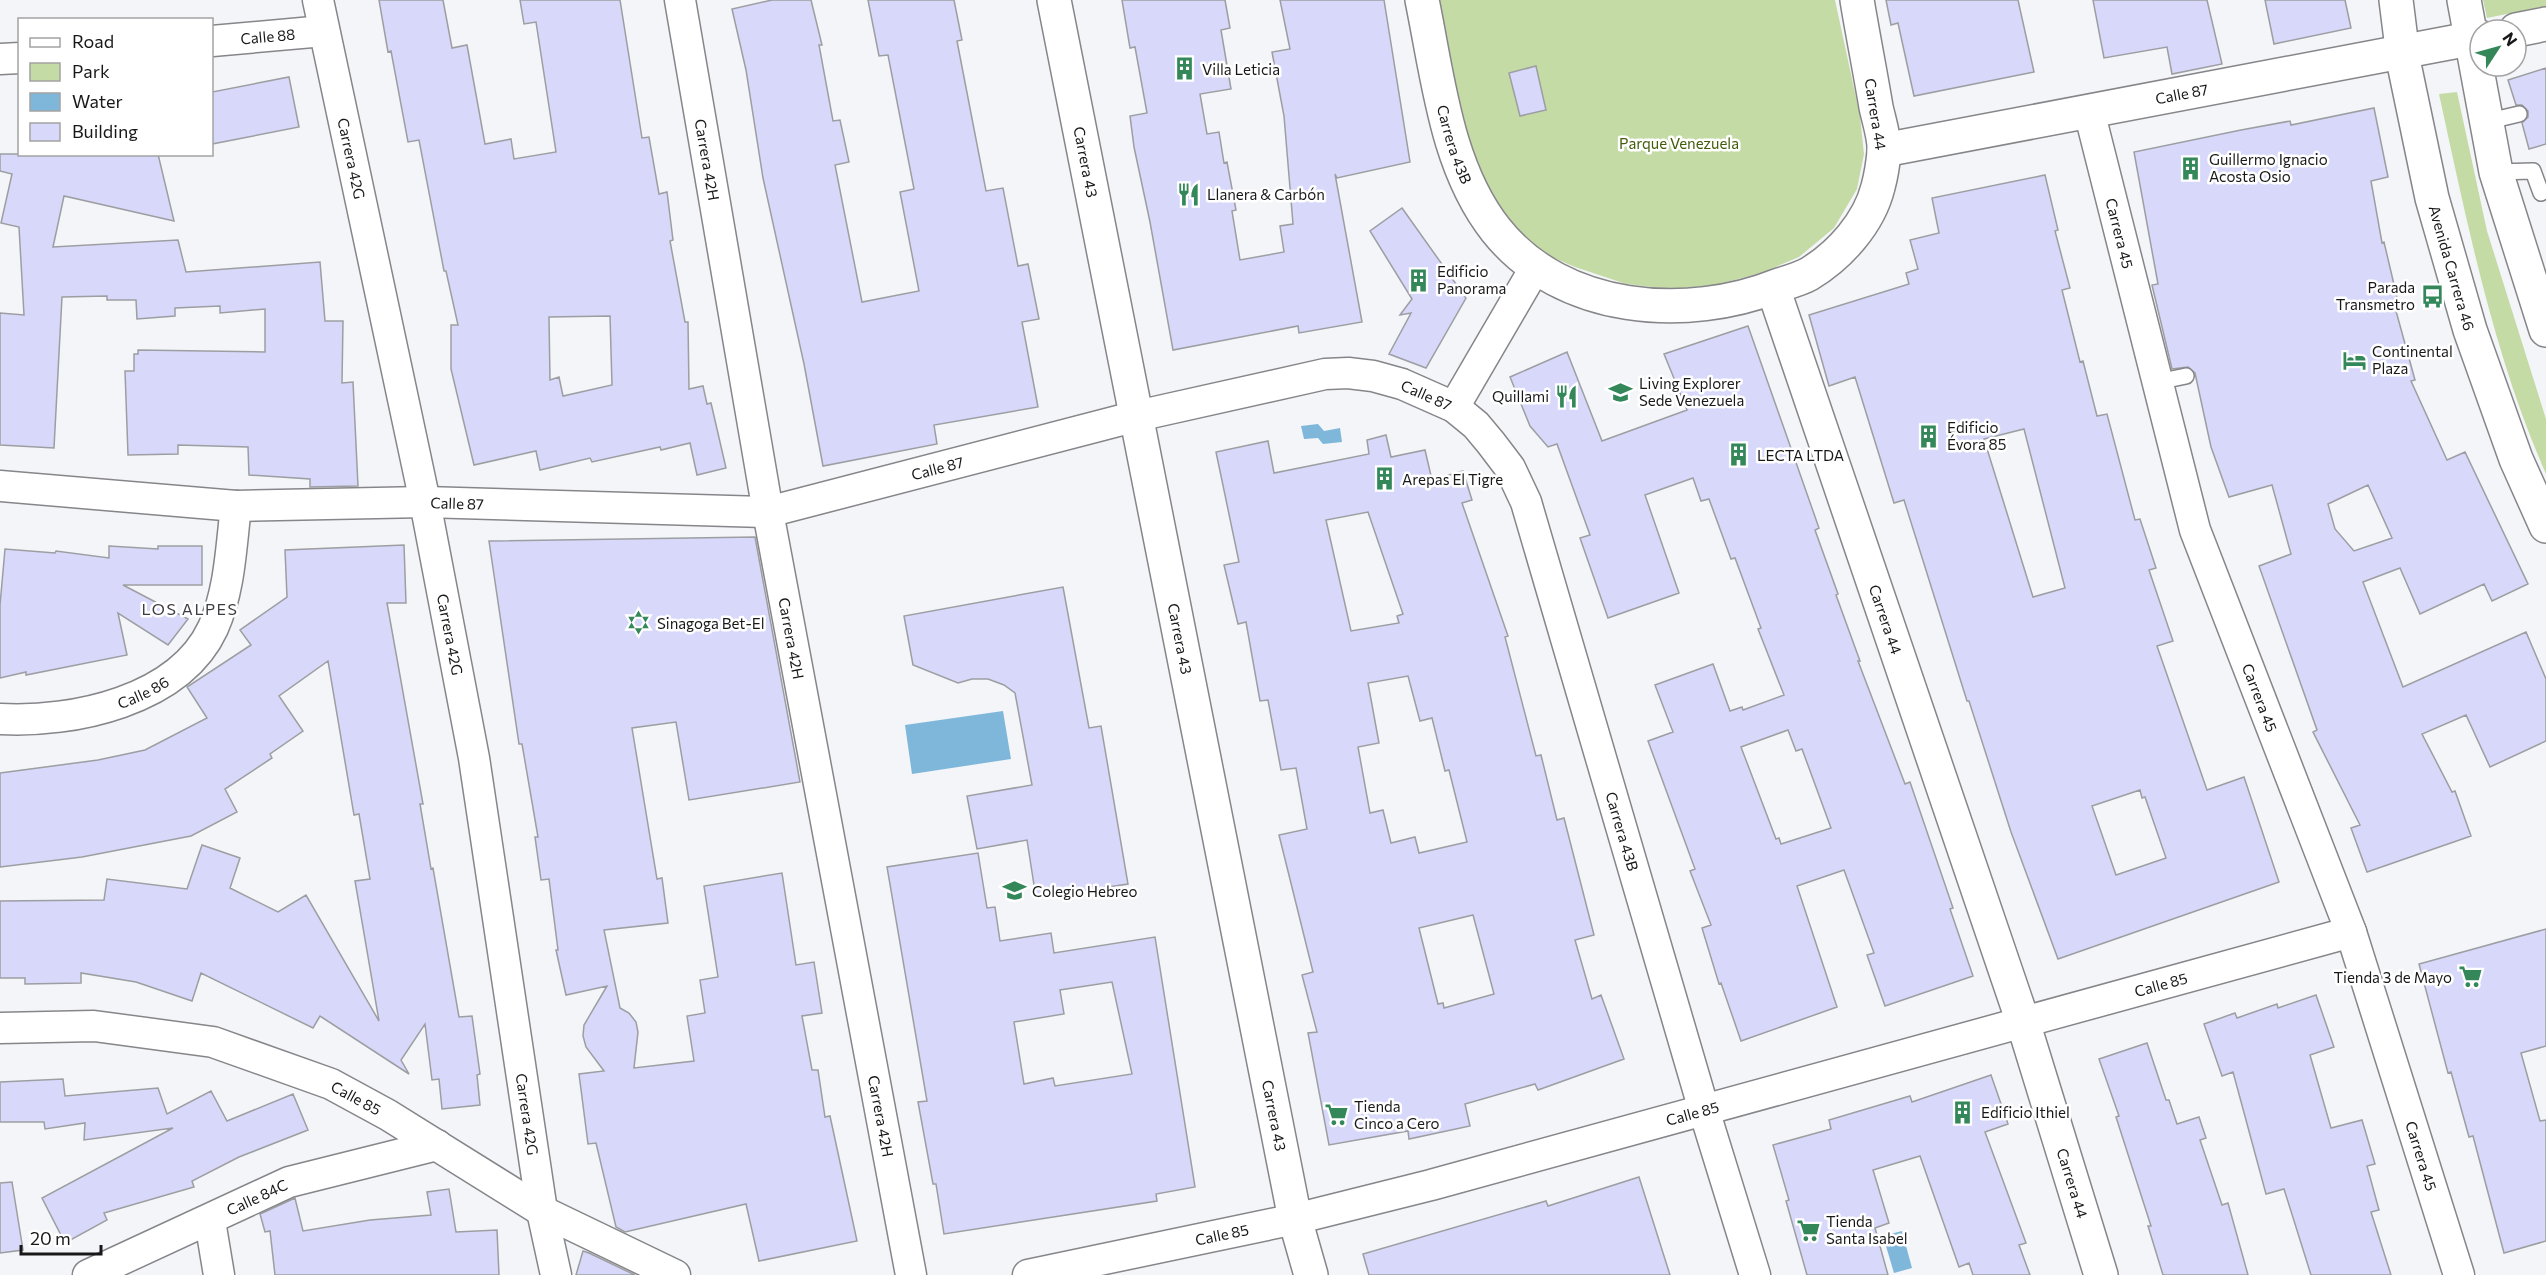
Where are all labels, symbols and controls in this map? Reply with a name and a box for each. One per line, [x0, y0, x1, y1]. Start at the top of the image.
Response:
legend [18, 18, 213, 156]
north arrow [2468, 18, 2528, 78]
street label: Calle 88 [240, 25, 296, 47]
text: N [2499, 28, 2522, 49]
text: Road [72, 30, 114, 52]
building icon: Villa Leticia [1171, 56, 1197, 82]
text: Park [72, 60, 110, 82]
place label: Villa Leticia [1202, 60, 1280, 78]
street label: Carrera 44 [1861, 77, 1891, 151]
street label: Calle 87 [2154, 80, 2210, 107]
text: Water [72, 90, 123, 112]
street label: Carrera 43B [1434, 103, 1476, 187]
street label: Carrera 42G [334, 116, 369, 201]
street label: Carrera 42H [692, 117, 723, 202]
text: Building [72, 120, 138, 142]
street label: Carrera 43 [1070, 125, 1102, 199]
park label: Parque Venezuela [1619, 134, 1739, 152]
place label: Guillermo Ignacio Acosta Osio [2209, 150, 2328, 185]
building icon: Guillermo Ignacio Acosta Osio [2178, 155, 2204, 181]
restaurant icon: Llanera & Carbón [1176, 181, 1202, 207]
place label: Llanera & Carbón [1207, 185, 1325, 203]
street label: Carrera 45 [2102, 196, 2137, 270]
street label: Avenida Carrera 46 [2426, 203, 2479, 332]
place label: Edificio Panorama [1437, 262, 1506, 297]
building icon: Edificio Panorama [1406, 267, 1432, 293]
place label: Parada Transmetro [2336, 278, 2415, 313]
bus stop icon: Parada Transmetro [2420, 283, 2446, 309]
place label: Continental Plaza [2372, 342, 2453, 377]
hotel icon: Continental Plaza [2341, 347, 2367, 373]
place label: Living Explorer Sede Venezuela [1639, 374, 1744, 409]
street label: Calle 87 [1398, 376, 1455, 414]
school or university icon: Living Explorer Sede Venezuela [1608, 379, 1634, 405]
restaurant icon: Quillami [1554, 383, 1580, 409]
place label: Quillami [1492, 387, 1549, 405]
place label: Edificio Évora 85 [1947, 418, 2006, 453]
building icon: Edificio Évora 85 [1916, 423, 1942, 449]
building icon: LECTA LTDA [1726, 442, 1752, 468]
place label: LECTA LTDA [1757, 446, 1844, 464]
street label: Calle 87 [909, 452, 966, 483]
building icon: Arepas El Tigre [1371, 466, 1397, 492]
place label: Arepas El Tigre [1402, 470, 1503, 488]
street label: Calle 87 [430, 493, 484, 513]
street label: Carrera 44 [1866, 582, 1906, 656]
street label: Carrera 42G [434, 592, 467, 677]
street label: Carrera 42H [775, 596, 808, 681]
district label: LOS ALPES [141, 599, 239, 618]
street label: Carrera 43 [1164, 602, 1196, 676]
synagogue icon: Sinagoga Bet-El [626, 610, 652, 636]
place label: Sinagoga Bet-El [657, 614, 764, 632]
street label: Carrera 45 [2239, 661, 2281, 734]
street label: Calle 86 [115, 672, 172, 712]
street label: Carrera 43B [1602, 790, 1643, 873]
school or university icon: Colegio Hebreo [1001, 878, 1027, 904]
place label: Colegio Hebreo [1032, 882, 1137, 900]
supermarket icon: Tienda 3 de Mayo [2457, 964, 2483, 990]
street label: Calle 85 [2132, 968, 2189, 1000]
place label: Tienda 3 de Mayo [2333, 968, 2452, 986]
street label: Carrera 42G [512, 1072, 542, 1156]
street label: Carrera 42H [865, 1074, 898, 1158]
street label: Calle 85 [328, 1077, 384, 1119]
street label: Carrera 43 [1259, 1078, 1290, 1152]
place label: Tienda Cinco a Cero [1354, 1097, 1440, 1132]
street label: Calle 85 [1664, 1097, 1721, 1129]
building icon: Edificio Ithiel [1950, 1099, 1976, 1125]
supermarket icon: Tienda Cinco a Cero [1323, 1102, 1349, 1128]
place label: Edificio Ithiel [1981, 1103, 2070, 1121]
street label: Carrera 45 [2402, 1119, 2441, 1193]
street label: Carrera 44 [2053, 1146, 2092, 1220]
street label: Calle 84C [224, 1175, 290, 1219]
place label: Tienda Santa Isabel [1826, 1212, 1908, 1247]
supermarket icon: Tienda Santa Isabel [1795, 1217, 1821, 1243]
scale bar [21, 1218, 100, 1256]
street label: Calle 85 [1193, 1220, 1250, 1249]
text: 20 m [30, 1227, 71, 1249]

